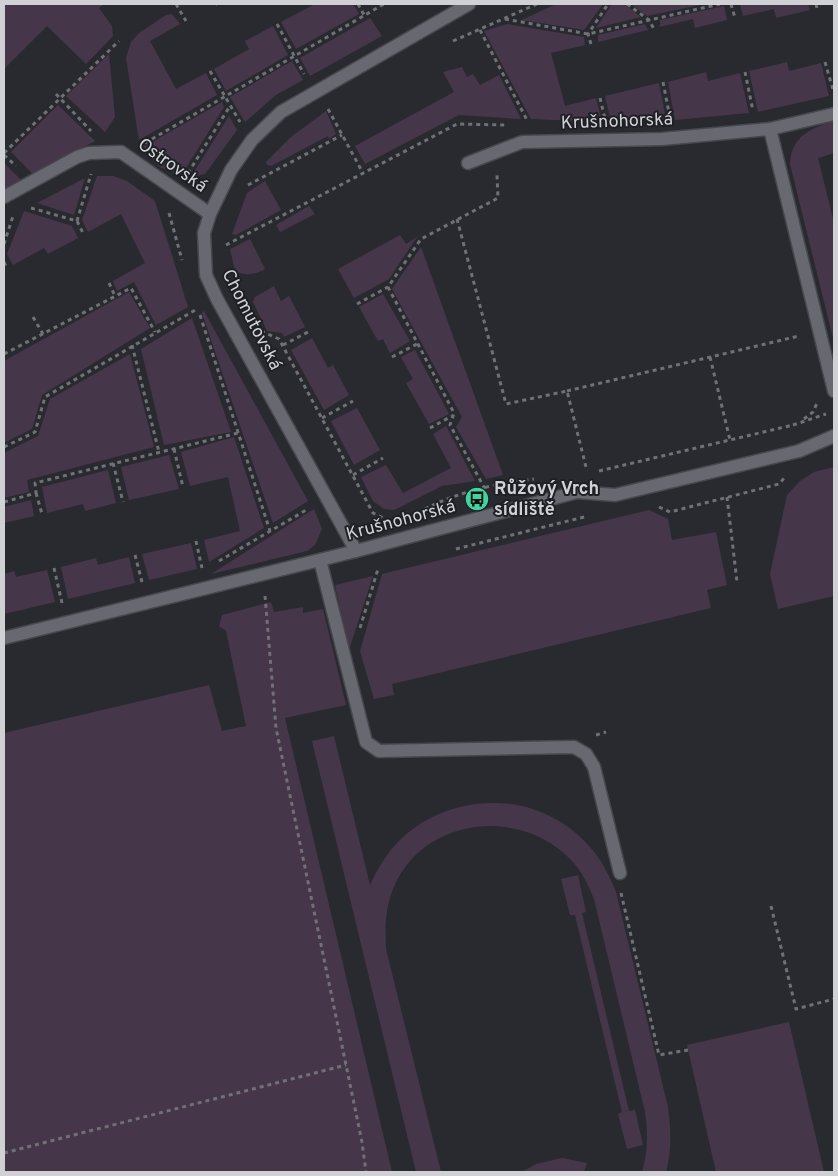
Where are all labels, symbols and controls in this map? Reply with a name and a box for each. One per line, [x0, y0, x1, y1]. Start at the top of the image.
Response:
street label: Krušnohorská [560, 109, 674, 135]
street label: Ostrovská [133, 134, 211, 198]
street label: Chomutovská [216, 266, 286, 374]
place label: Růžový Vrch sídliště [494, 478, 599, 522]
bus stop icon: Růžový Vrch sídliště [464, 486, 490, 512]
street label: Krušnohorská [344, 495, 458, 547]

